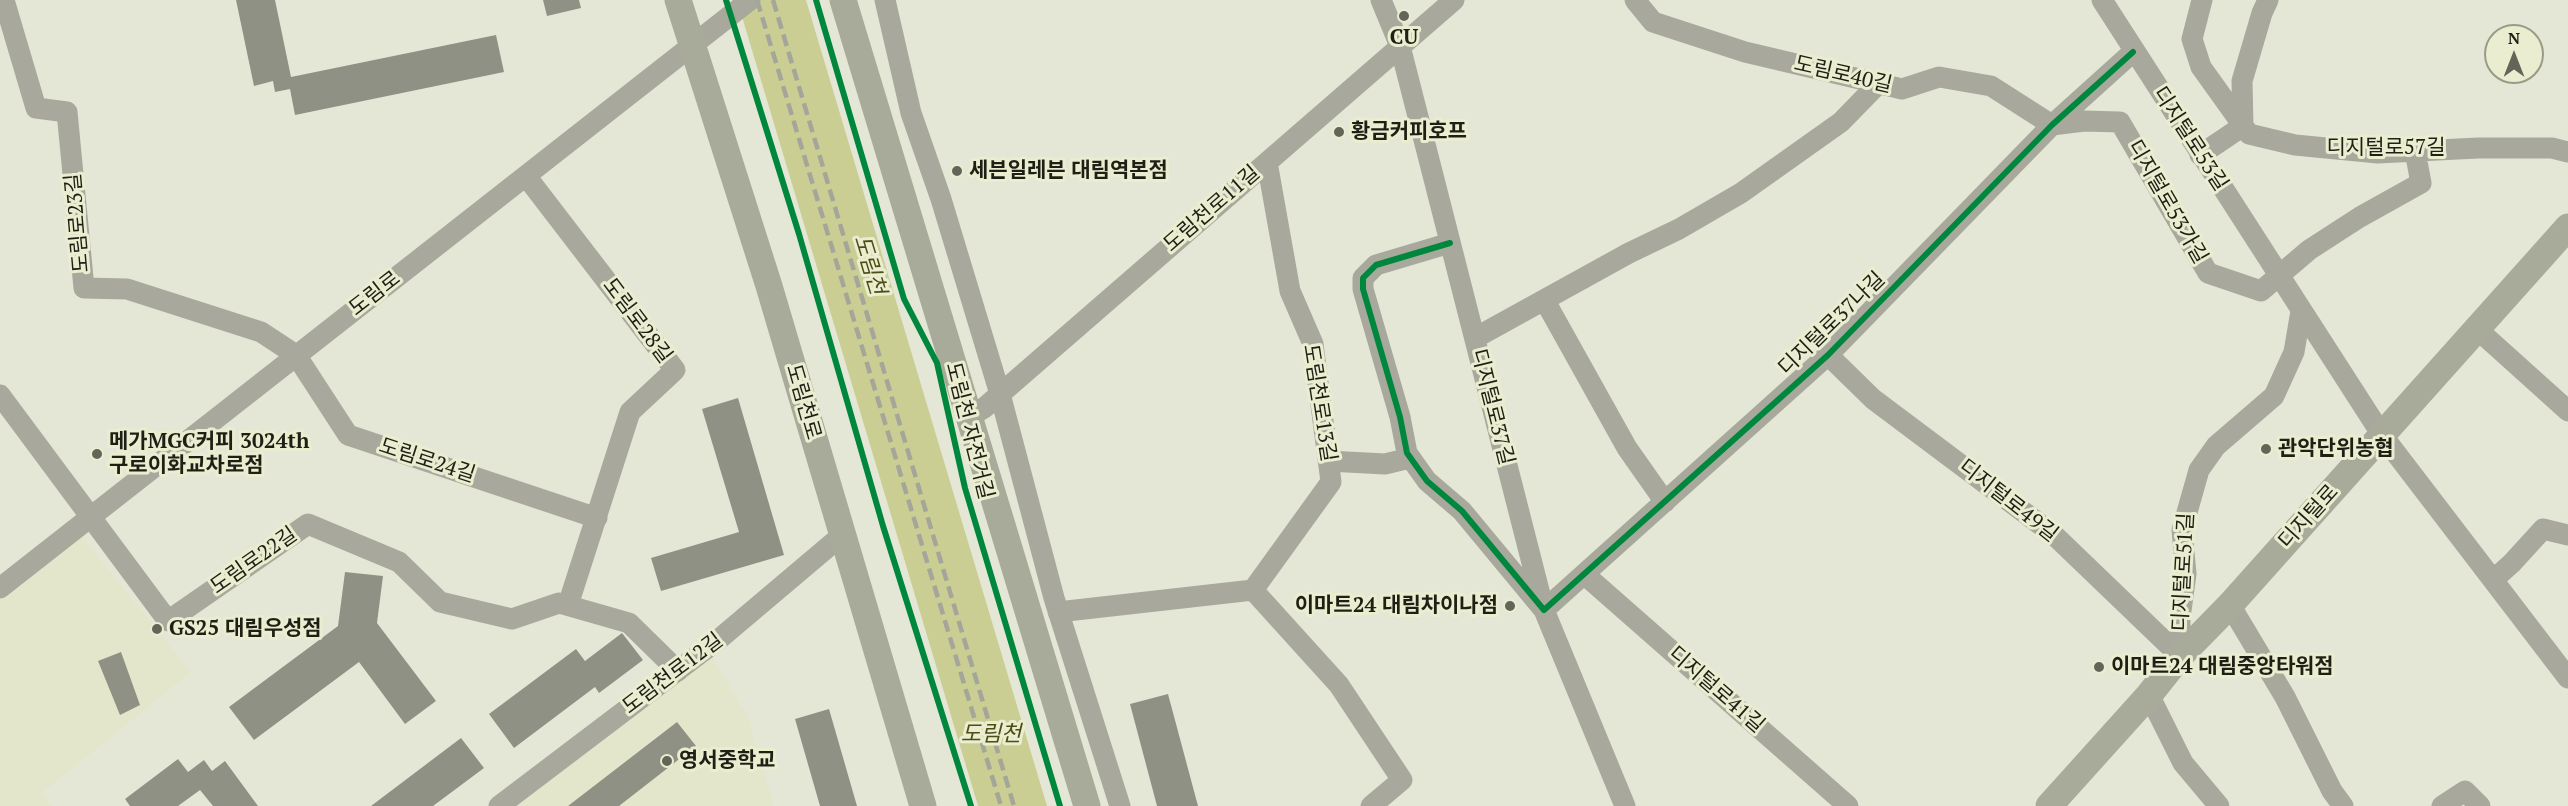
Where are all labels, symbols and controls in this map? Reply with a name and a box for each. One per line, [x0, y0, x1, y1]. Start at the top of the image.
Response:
marker: CU [1397, 9, 1411, 23]
north arrow [2484, 24, 2544, 84]
place label: CU [1390, 25, 1418, 51]
text: N [2508, 27, 2520, 49]
street label: 도림로40길 [1792, 52, 1894, 98]
street label: 디지털로53길 [2147, 82, 2233, 196]
place label: 황금커피호프 [1351, 119, 1467, 145]
marker: 황금커피호프 [1332, 125, 1346, 139]
street label: 디지털로57길 [2327, 135, 2445, 161]
street label: 디지털로53가길 [2122, 136, 2212, 268]
place label: 세븐일레븐 대림역본점 [969, 158, 1168, 184]
street label: 도림천로11길 [1159, 160, 1265, 258]
marker: 세븐일레븐 대림역본점 [950, 164, 964, 178]
street label: 도림로23길 [61, 172, 95, 274]
water label: 도림천 [848, 232, 890, 298]
street label: 도림로 [344, 266, 406, 322]
street label: 디지털로37나길 [1774, 267, 1890, 381]
street label: 도림로28길 [597, 274, 677, 368]
street label: 도림천로13길 [1297, 342, 1341, 464]
street label: 디지털로37길 [1465, 346, 1519, 468]
street label: 도림천 자전거길 [940, 360, 998, 502]
street label: 도림천로 [780, 361, 826, 443]
place label: 메가MGC커피 3024th 구로이화교차로점 [109, 429, 309, 479]
street label: 도림로24길 [376, 434, 478, 488]
place label: 관악단위농협 [2278, 436, 2394, 462]
marker: 관악단위농협 [2259, 442, 2273, 456]
marker: 메가MGC커피 3024th 구로이화교차로점 [90, 447, 104, 461]
street label: 디지털로49길 [1953, 454, 2063, 548]
street label: 디지털로 [2274, 480, 2344, 554]
street label: 디지털로51길 [2168, 512, 2200, 632]
street label: 도림로22길 [206, 522, 302, 600]
place label: 이마트24 대림차이나점 [1295, 593, 1498, 619]
marker: 이마트24 대림차이나점 [1503, 599, 1517, 613]
place label: GS25 대림우성점 [169, 616, 322, 642]
marker: GS25 대림우성점 [150, 622, 164, 636]
street label: 도림천로12길 [618, 628, 728, 720]
street label: 디지털로41길 [1663, 641, 1769, 739]
place label: 이마트24 대림중앙타워점 [2111, 654, 2334, 680]
marker: 이마트24 대림중앙타워점 [2092, 660, 2106, 674]
water label: 도림천 [961, 722, 1021, 748]
place label: 영서중학교 [679, 748, 776, 774]
marker: 영서중학교 [660, 754, 674, 768]

